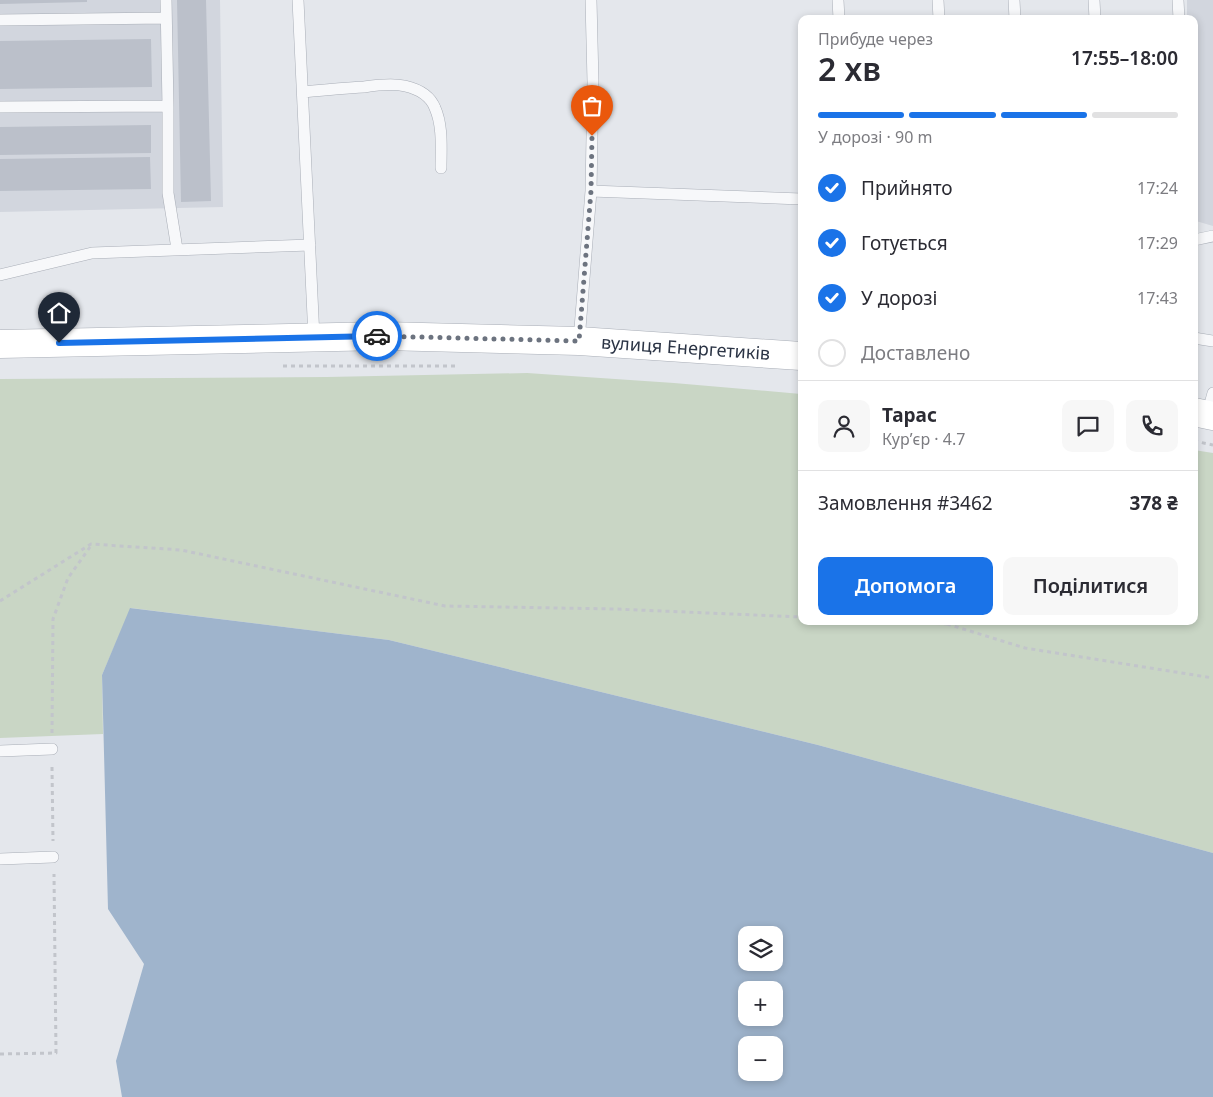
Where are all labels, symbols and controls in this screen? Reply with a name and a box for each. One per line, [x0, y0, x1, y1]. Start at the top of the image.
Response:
text: Прибуде через [818, 28, 933, 50]
text: 17:55–18:00 [1071, 45, 1178, 71]
text: 2 хв [818, 47, 881, 90]
pin [571, 85, 613, 136]
icon: bag [578, 92, 606, 120]
text: У дорозі · 90 m [818, 126, 932, 148]
icon: check [818, 174, 846, 202]
text: Прийнято [861, 175, 953, 201]
text: 17:24 [1137, 177, 1178, 199]
icon: check [818, 229, 846, 257]
text: Готується [861, 230, 948, 256]
text: 17:29 [1137, 232, 1178, 254]
icon: check [818, 284, 846, 312]
text: У дорозі [861, 285, 937, 311]
text: 17:43 [1137, 287, 1178, 309]
pin [38, 292, 80, 343]
icon: home [45, 299, 73, 327]
courier [352, 311, 402, 361]
icon: car [363, 322, 391, 350]
street label: вулиця Енергетиків [600, 330, 771, 365]
text: Доставлено [861, 340, 970, 366]
button: person [818, 400, 870, 452]
button: chat [1062, 400, 1114, 452]
button: phone [1126, 400, 1178, 452]
text: Тарас [882, 402, 937, 428]
text: Кур’єр · 4.7 [882, 428, 965, 450]
text: Замовлення #3462 [818, 490, 993, 516]
text: 378 ₴ [1130, 490, 1178, 516]
button: Допомога [818, 557, 993, 615]
button: Поділитися [1003, 557, 1178, 615]
map controls [738, 926, 783, 1081]
button: layers [738, 926, 783, 971]
button: + [738, 981, 783, 1026]
button: − [738, 1036, 783, 1081]

